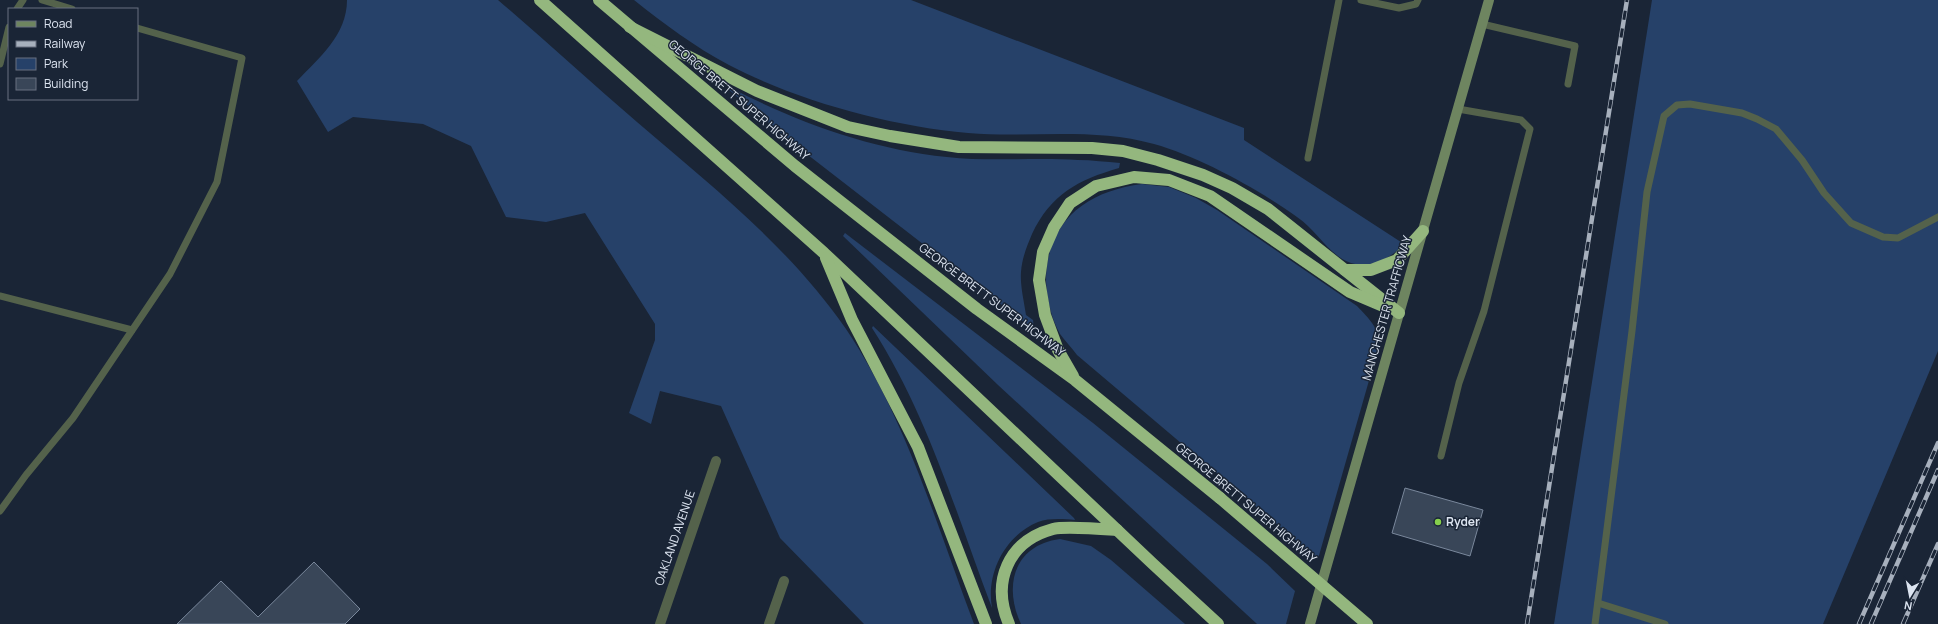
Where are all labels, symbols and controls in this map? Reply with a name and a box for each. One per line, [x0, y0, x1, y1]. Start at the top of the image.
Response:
legend [8, 8, 138, 100]
text: Road [44, 15, 72, 32]
text: Railway [44, 35, 86, 52]
street label: GEORGE BRETT SUPER HIGHWAY [665, 36, 814, 164]
text: Park [44, 55, 69, 72]
text: Building [44, 75, 88, 92]
street label: MANCHESTER TRAFFICWAY [1358, 233, 1415, 382]
street label: GEORGE BRETT SUPER HIGHWAY [916, 239, 1069, 361]
street label: GEORGE BRETT SUPER HIGHWAY [1172, 439, 1321, 567]
street label: OAKLAND AVENUE [650, 488, 699, 588]
place label: Ryder [1446, 513, 1480, 530]
marker: Ryder [1433, 517, 1443, 527]
north arrow [1890, 576, 1930, 616]
text: N [1903, 598, 1913, 614]

